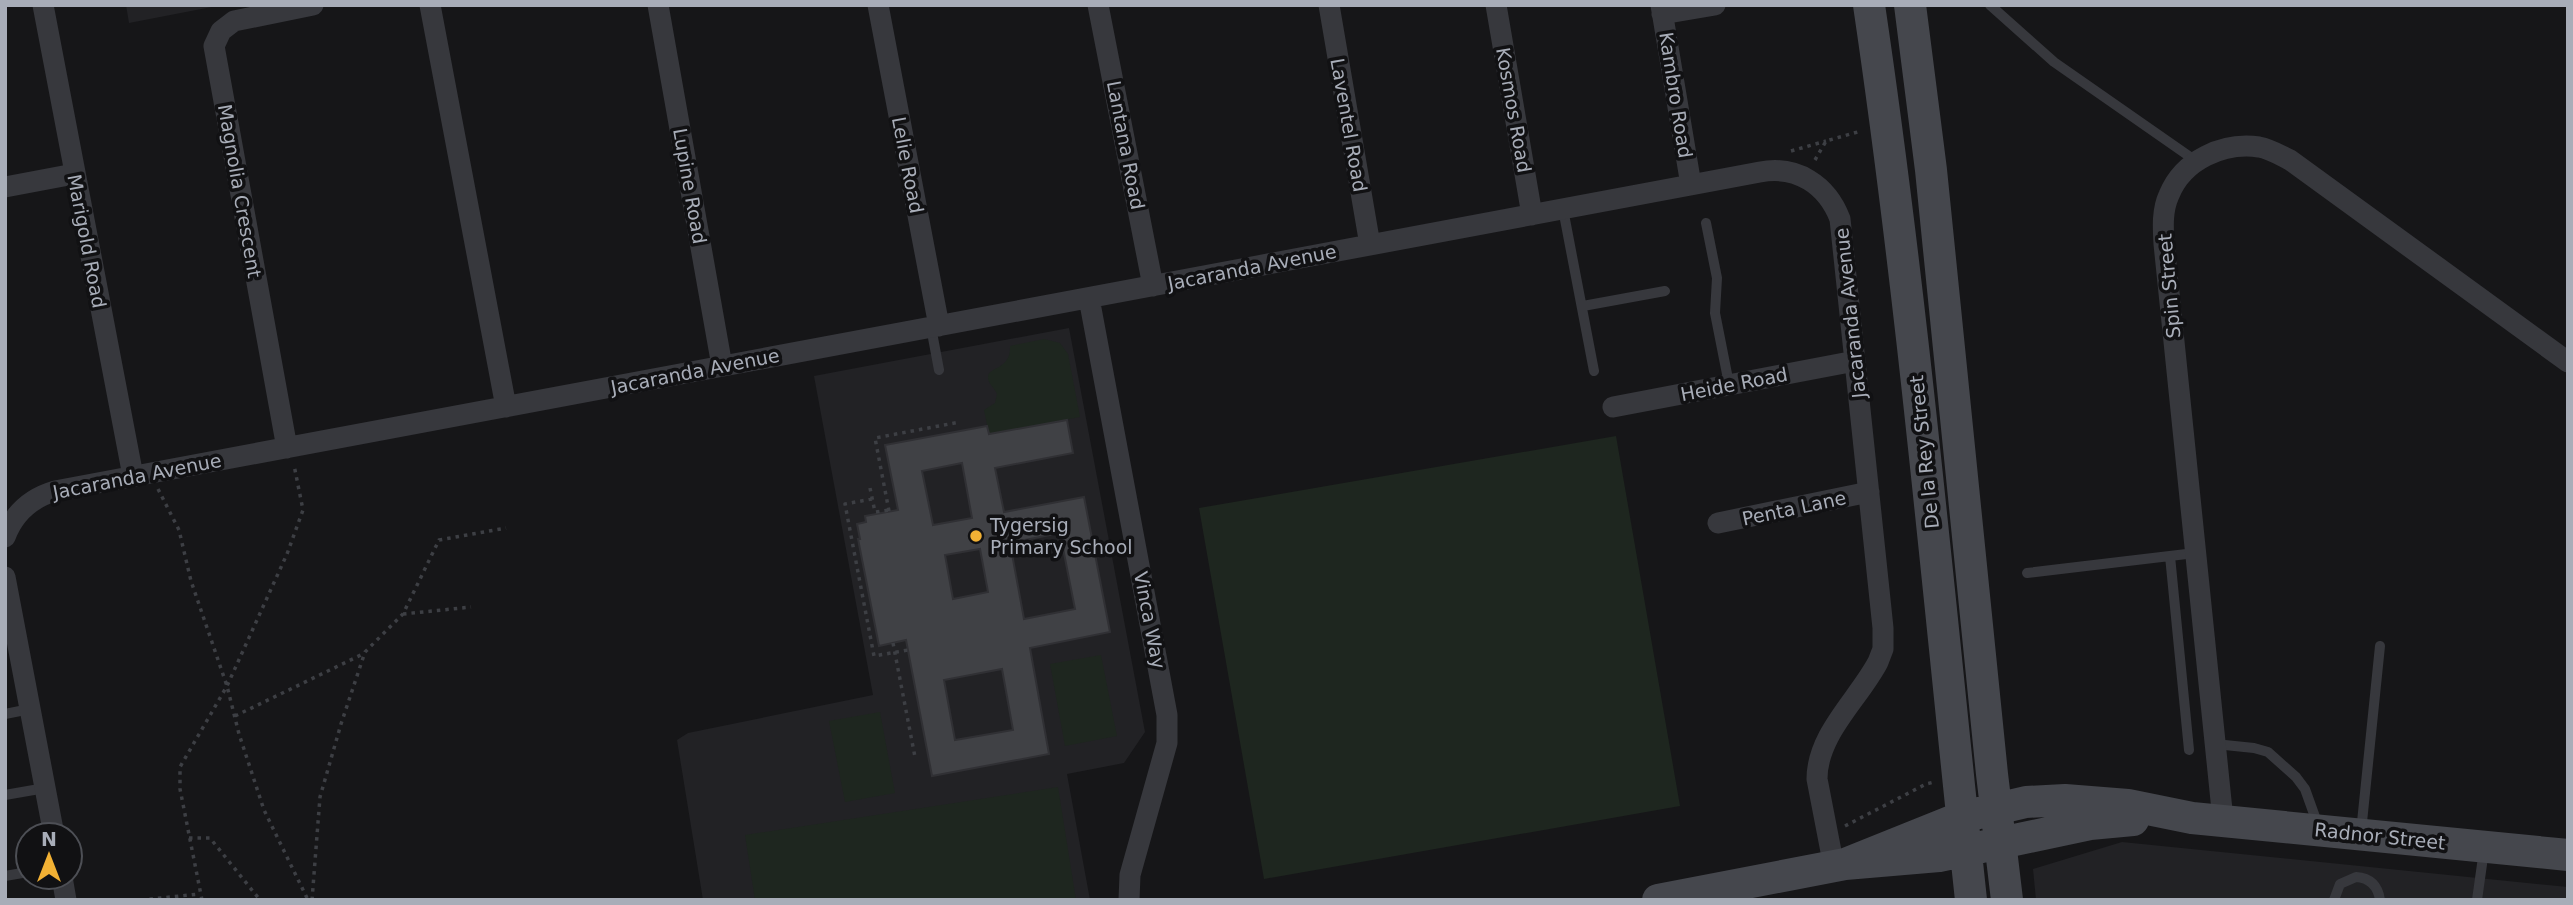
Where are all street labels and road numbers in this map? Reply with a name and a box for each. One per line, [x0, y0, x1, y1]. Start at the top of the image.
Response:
street label: Kambro Road [1655, 31, 1697, 159]
street label: Kosmos Road [1492, 46, 1536, 174]
street label: Laventel Road [1326, 56, 1372, 194]
street label: Lantana Road [1103, 79, 1149, 211]
street label: Magnolia Crescent [214, 102, 266, 280]
street label: Lelie Road [888, 115, 928, 215]
street label: Lupine Road [669, 126, 711, 246]
street label: Marigold Road [63, 172, 111, 310]
street label: Jacaranda Avenue [1830, 227, 1870, 400]
street label: Spin Street [2153, 233, 2185, 339]
street label: Jacaranda Avenue [1165, 240, 1338, 294]
street label: Jacaranda Avenue [608, 344, 781, 398]
street label: Heide Road [1679, 363, 1789, 405]
street label: De la Rey Street [1905, 374, 1943, 530]
street label: Jacaranda Avenue [50, 449, 223, 503]
street label: Penta Lane [1740, 486, 1848, 530]
street label: Vinca Way [1130, 570, 1170, 670]
street label: Radnor Street [2313, 818, 2447, 854]

